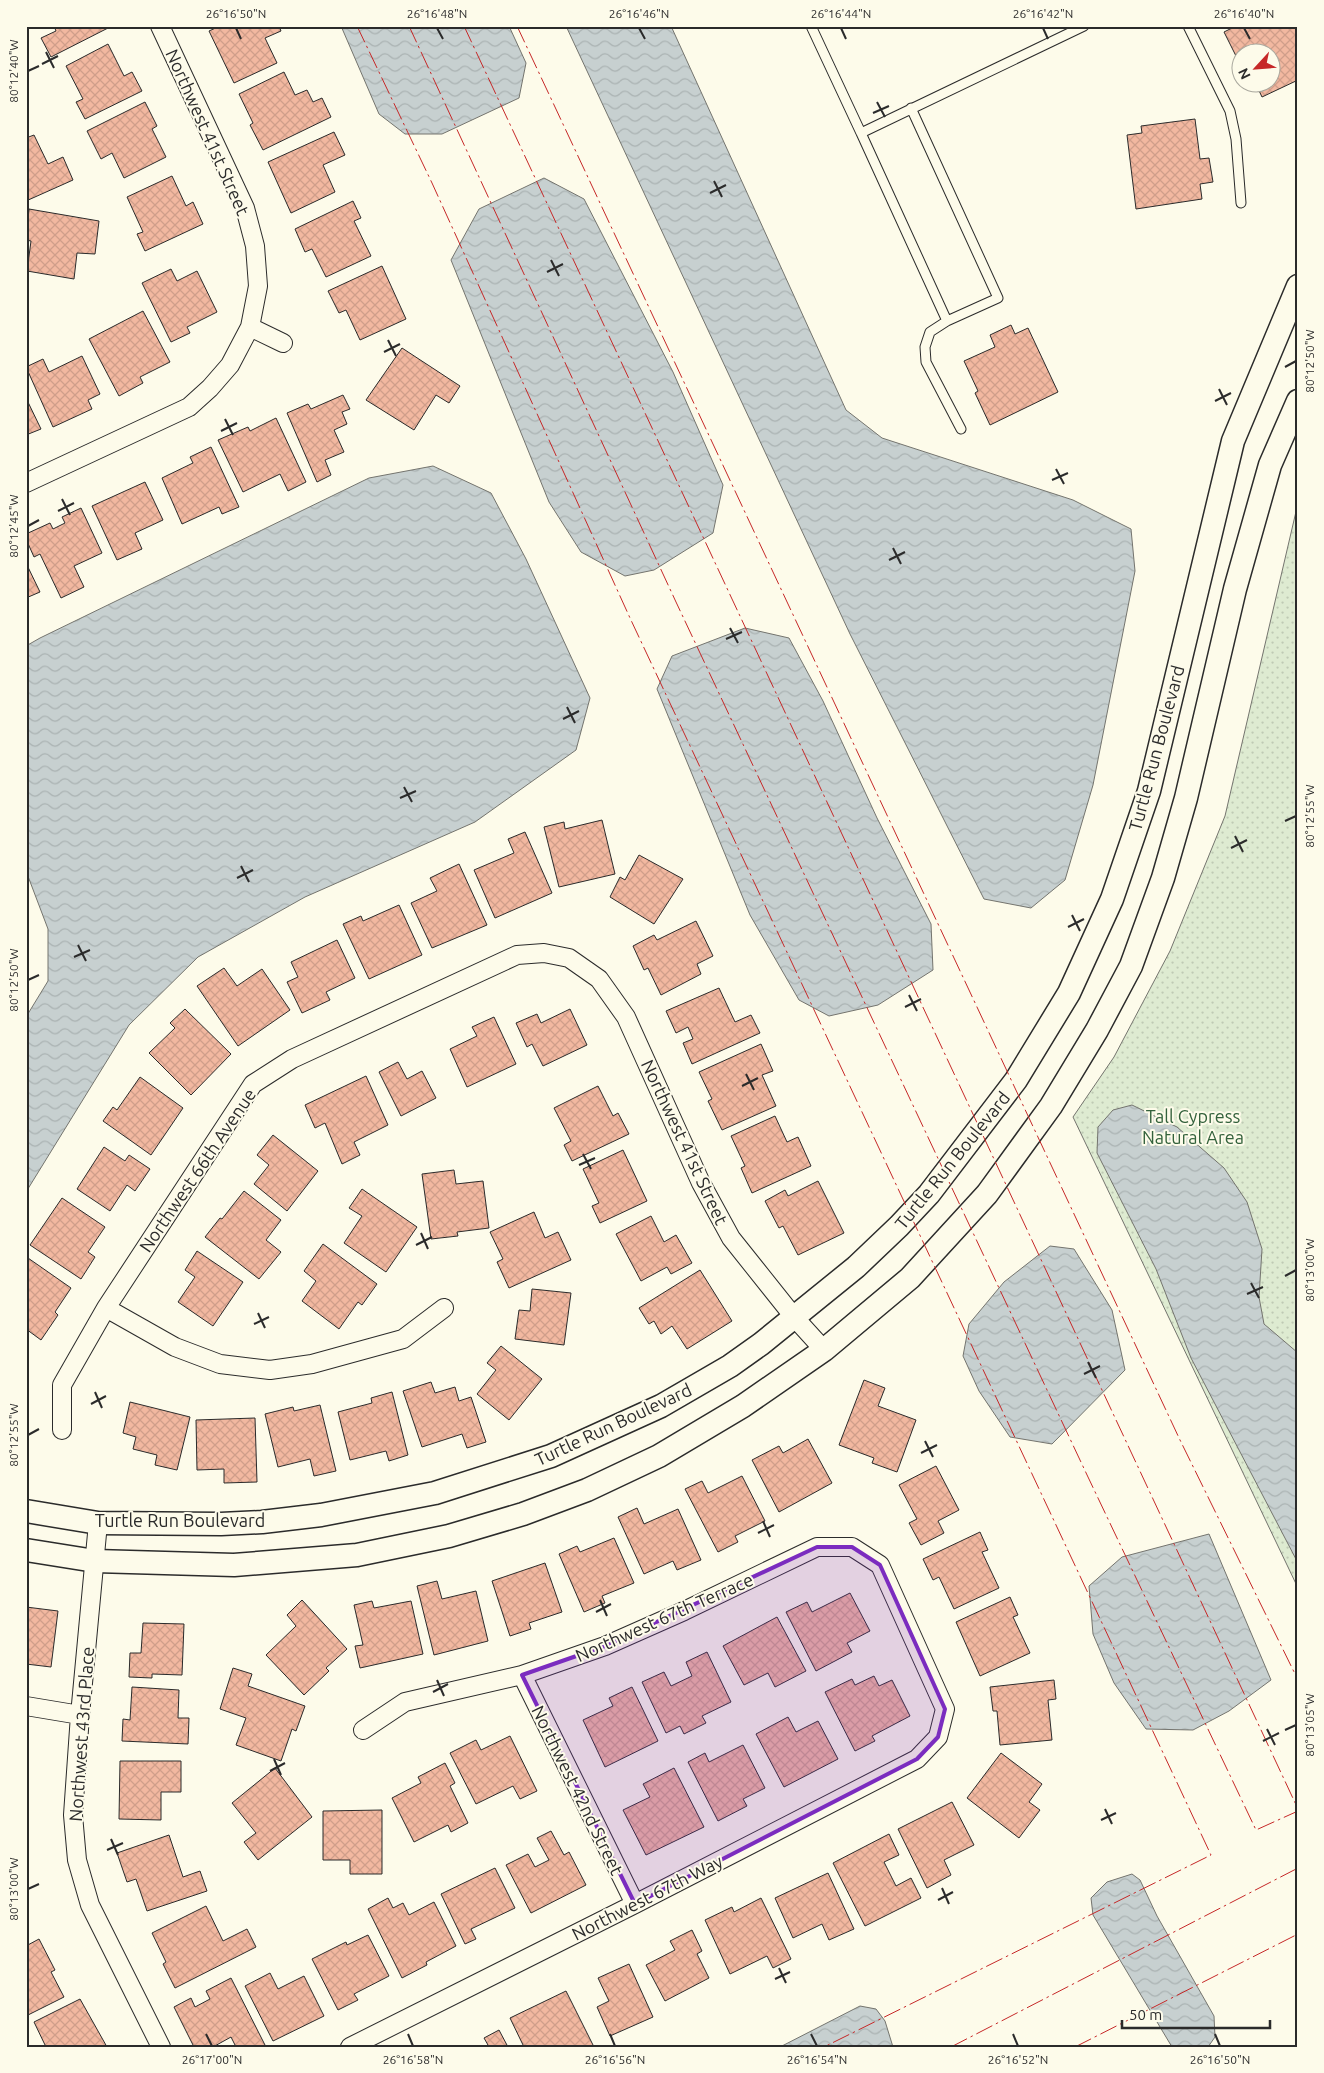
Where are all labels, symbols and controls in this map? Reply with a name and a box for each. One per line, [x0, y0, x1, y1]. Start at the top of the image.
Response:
text: 26°16'50"N [206, 7, 266, 20]
text: 26°16'48"N [407, 7, 467, 20]
text: 26°16'46"N [609, 7, 669, 20]
text: 26°16'44"N [811, 7, 871, 20]
text: 26°16'42"N [1013, 7, 1073, 20]
text: 26°16'40"N [1214, 7, 1274, 20]
text: 80°12'40"W [7, 39, 20, 103]
north arrow [1232, 42, 1282, 92]
street label: Northwest 41st Street [162, 46, 254, 218]
text: N [1235, 65, 1254, 82]
text: 80°12'50"W [1303, 329, 1316, 393]
text: 80°12'45"W [7, 494, 20, 558]
street label: Turtle Run Boulevard [1124, 663, 1188, 833]
text: 80°12'55"W [1303, 784, 1316, 848]
text: 80°12'50"W [7, 948, 20, 1012]
street label: Northwest 41st Street [638, 1056, 732, 1228]
street label: Northwest 66th Avenue [135, 1084, 259, 1256]
street label: Turtle Run Boulevard [891, 1087, 1013, 1233]
park label: Tall Cypress Natural Area [1142, 1106, 1244, 1147]
text: 80°13'00"W [1303, 1238, 1316, 1302]
street label: Turtle Run Boulevard [531, 1379, 695, 1469]
text: 80°12'55"W [7, 1403, 20, 1467]
street label: Turtle Run Boulevard [95, 1510, 265, 1530]
street label: Northwest 67th Terrace [572, 1569, 756, 1665]
street label: Northwest 43rd Place [65, 1646, 97, 1822]
text: 80°13'05"W [1303, 1693, 1316, 1757]
street label: Northwest 42nd Street [528, 1702, 628, 1878]
street label: Northwest 67th Way [568, 1850, 726, 1944]
text: 80°13'00"W [7, 1857, 20, 1921]
scale bar [1122, 1998, 1269, 2030]
text: 50 m [1129, 2006, 1162, 2023]
text: 26°17'00"N [182, 2053, 242, 2066]
text: 26°16'58"N [383, 2053, 443, 2066]
text: 26°16'56"N [585, 2053, 645, 2066]
text: 26°16'54"N [787, 2053, 847, 2066]
text: 26°16'52"N [988, 2053, 1048, 2066]
text: 26°16'50"N [1190, 2053, 1250, 2066]

